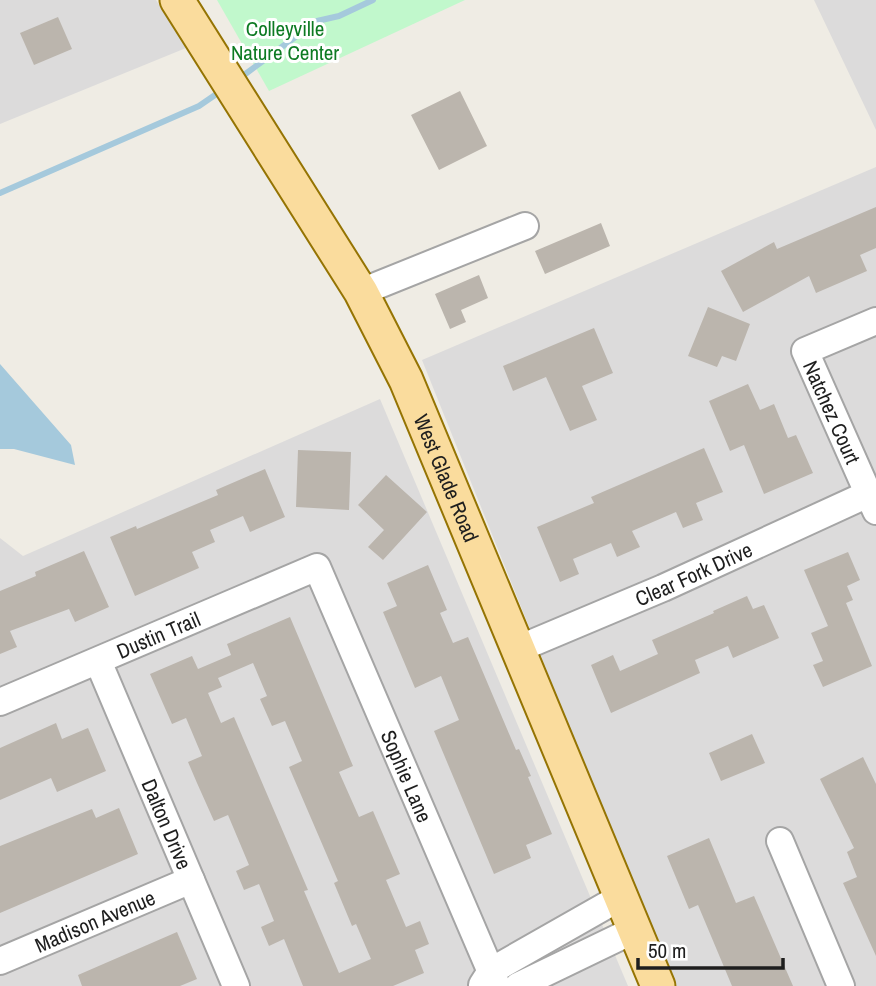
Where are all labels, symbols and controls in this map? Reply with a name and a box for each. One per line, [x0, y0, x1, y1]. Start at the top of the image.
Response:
park label: Colleyville Nature Center [231, 14, 339, 67]
street label: Natchez Court [797, 356, 868, 469]
street label: West Glade Road [407, 410, 486, 546]
street label: Clear Fork Drive [631, 535, 757, 613]
street label: Dustin Trail [112, 604, 204, 665]
street label: Sophie Lane [374, 725, 439, 827]
street label: Dalton Drive [135, 774, 199, 874]
street label: Madison Avenue [30, 882, 159, 959]
scale bar [638, 926, 783, 970]
text: 50 m [648, 936, 686, 965]

